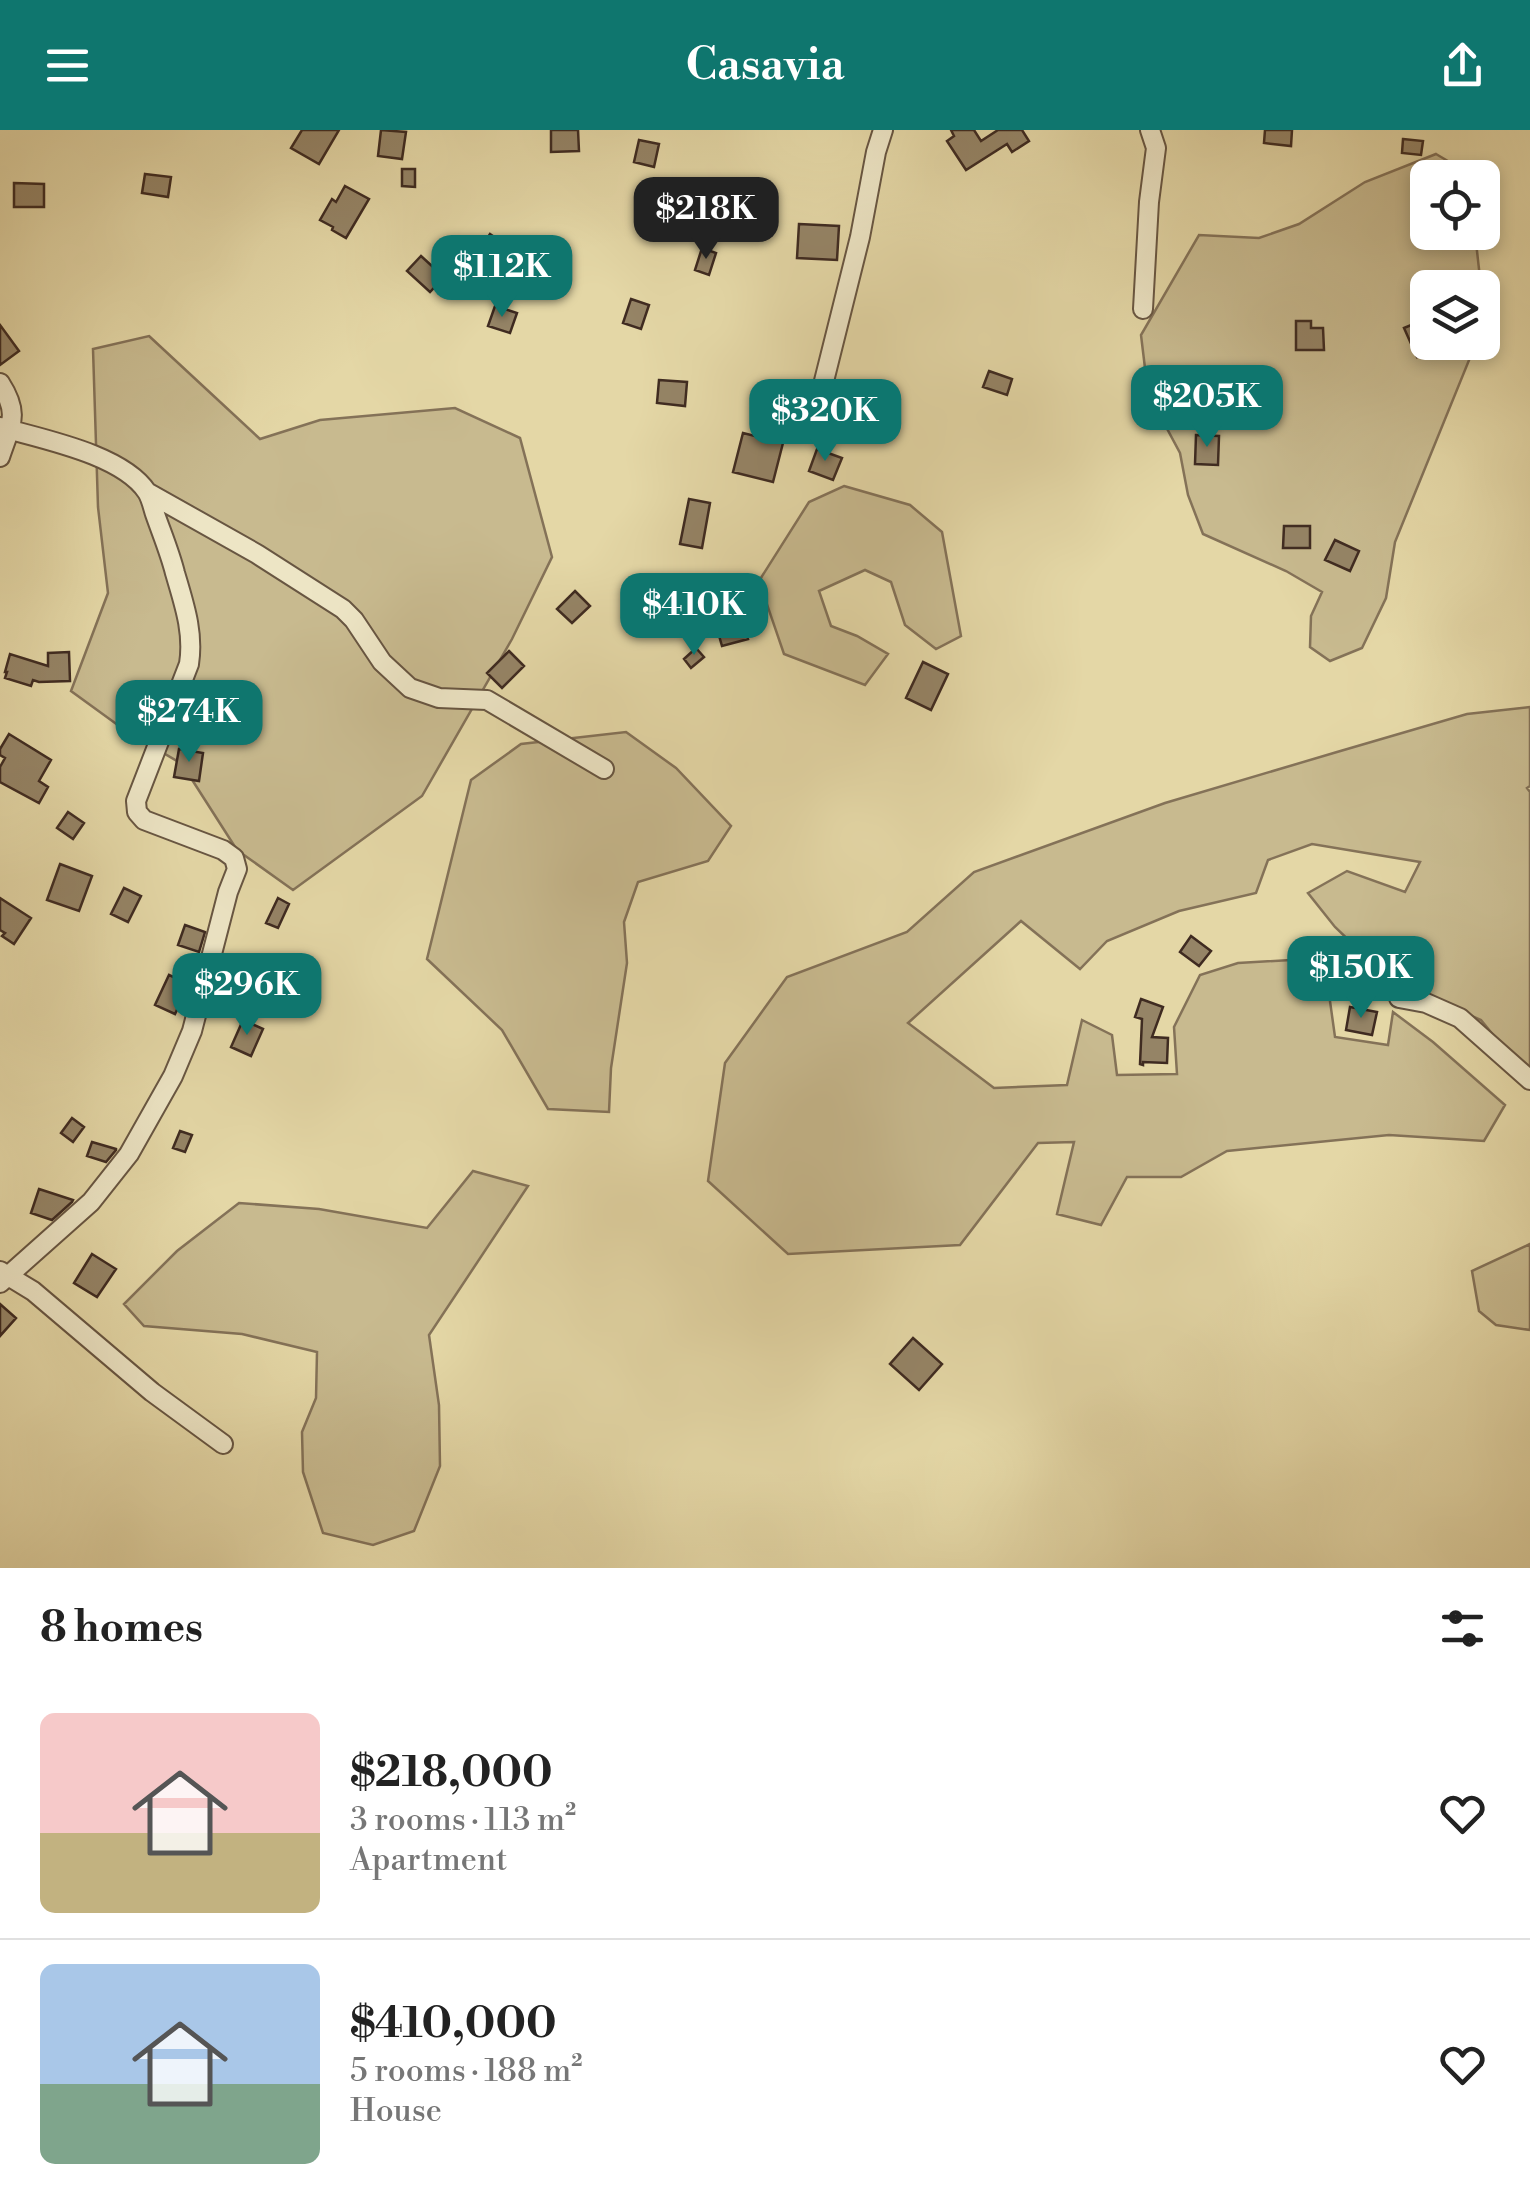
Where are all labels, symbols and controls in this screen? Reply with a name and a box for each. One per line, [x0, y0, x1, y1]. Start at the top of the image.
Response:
text: Casavia [685, 37, 845, 94]
icon: menu [40, 38, 95, 93]
icon: share [1435, 38, 1490, 93]
map controls [1410, 160, 1500, 360]
button: locate [1410, 160, 1500, 250]
pin: $218K [636, 177, 776, 262]
text: $218K [656, 189, 756, 229]
pin: $112K [432, 235, 572, 320]
text: $112K [453, 247, 551, 287]
button: layers [1410, 270, 1500, 360]
pin: $205K [1137, 365, 1277, 450]
text: $205K [1153, 377, 1261, 417]
pin: $320K [755, 379, 895, 464]
text: $320K [771, 391, 879, 431]
pin: $410K [624, 573, 764, 658]
text: $410K [642, 585, 746, 625]
pin: $274K [119, 680, 259, 765]
text: $274K [138, 692, 240, 732]
pin: $150K [1291, 936, 1431, 1021]
text: $150K [1309, 948, 1413, 988]
pin: $296K [177, 953, 317, 1038]
text: $296K [194, 965, 300, 1005]
icon: filters [1435, 1601, 1490, 1656]
text: 8 homes [40, 1602, 203, 1655]
text: $218,000 [350, 1747, 552, 1800]
icon: home [120, 1753, 240, 1873]
icon: heart [1435, 1786, 1490, 1841]
text: 3 rooms · 113 m² [350, 1800, 576, 1840]
text: Apartment [350, 1840, 507, 1880]
text: $410,000 [350, 1998, 556, 2051]
icon: home [120, 2004, 240, 2124]
icon: heart [1435, 2037, 1490, 2092]
text: 5 rooms · 188 m² [350, 2051, 582, 2091]
text: House [350, 2091, 442, 2131]

